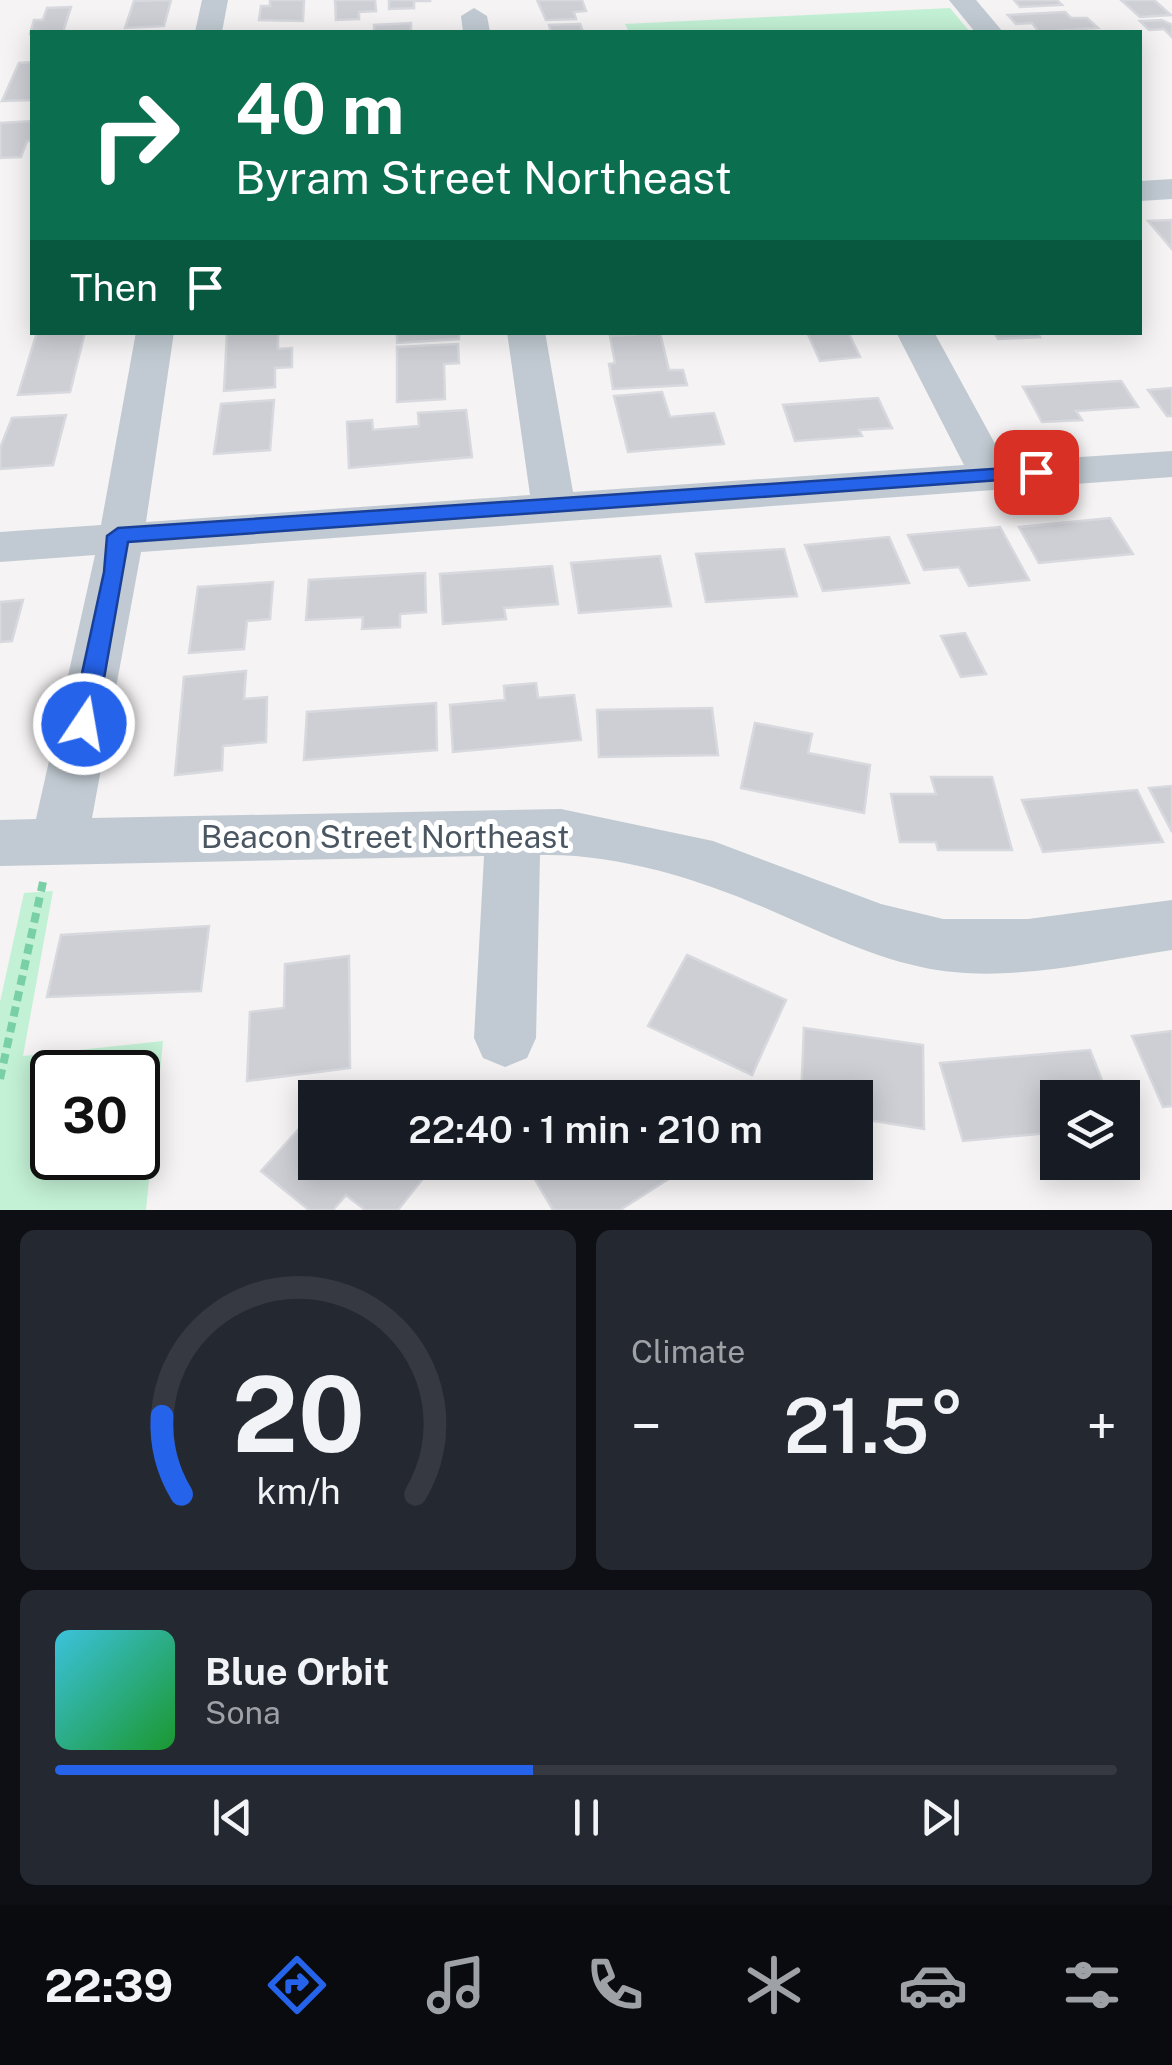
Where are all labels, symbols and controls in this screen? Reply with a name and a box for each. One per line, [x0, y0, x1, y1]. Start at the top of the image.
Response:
text: 40 m [235, 67, 405, 150]
icon: right [70, 70, 200, 200]
text: Byram Street Northeast [235, 151, 732, 204]
icon: arrive [178, 260, 233, 315]
text: Then [70, 265, 158, 310]
pin [994, 430, 1079, 515]
icon: arrive [1009, 445, 1064, 500]
position arrow [32, 672, 136, 776]
street label: Beacon Street Northeast [201, 818, 569, 855]
speed limit sign: 30 [30, 1050, 160, 1180]
map controls [1040, 1080, 1140, 1180]
button: layers [1040, 1080, 1140, 1180]
text: 22:40 · 1 min · 210 m [408, 1107, 763, 1152]
text: Climate [631, 1333, 745, 1370]
text: 20 [231, 1353, 365, 1475]
text: 21.5° [783, 1382, 965, 1470]
text: − [631, 1394, 662, 1458]
text: + [1086, 1394, 1117, 1458]
text: km/h [256, 1470, 340, 1512]
text: Blue Orbit [205, 1649, 389, 1694]
text: Sona [205, 1694, 281, 1731]
icon: previous [205, 1790, 260, 1845]
icon: pause [559, 1790, 614, 1845]
icon: next [913, 1790, 968, 1845]
icon: directions [262, 1950, 332, 2020]
icon: music [421, 1950, 491, 2020]
icon: phone [580, 1950, 650, 2020]
icon: climate [739, 1950, 809, 2020]
icon: car [898, 1950, 968, 2020]
icon: filters [1057, 1950, 1127, 2020]
text: 22:39 [45, 1959, 173, 2012]

